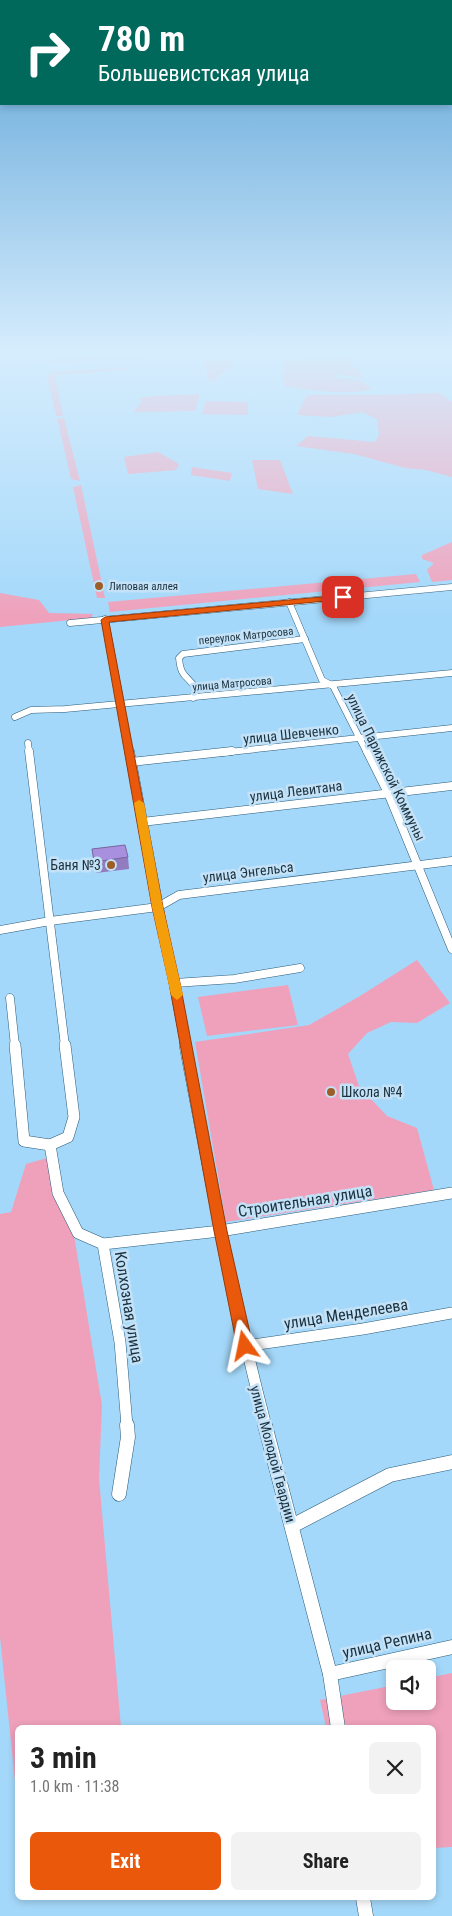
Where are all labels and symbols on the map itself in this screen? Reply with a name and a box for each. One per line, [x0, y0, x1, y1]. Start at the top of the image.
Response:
pin [322, 576, 364, 618]
marker: Липовая аллея [93, 580, 105, 592]
place label: Липовая аллея [109, 580, 178, 593]
street label: переулок Матросова [198, 625, 294, 647]
street label: улица Матросова [192, 674, 272, 694]
street label: улица Парижской Коммуны [343, 691, 429, 843]
street label: улица Шевченко [242, 721, 340, 747]
street label: улица Левитана [249, 777, 343, 805]
place label: Баня №3 [50, 857, 101, 873]
marker: Баня №3 [105, 859, 117, 871]
street label: улица Энгельса [202, 859, 294, 885]
place label: Школа №4 [341, 1084, 402, 1100]
marker: Школа №4 [325, 1086, 337, 1098]
street label: Строительная улица [237, 1181, 373, 1221]
street label: Колхозная улица [111, 1250, 147, 1364]
street label: улица Менделеева [283, 1295, 409, 1333]
position arrow [218, 1319, 270, 1371]
street label: улица Молодой Гвардии [247, 1384, 299, 1524]
street label: улица Репина [341, 1624, 433, 1662]

